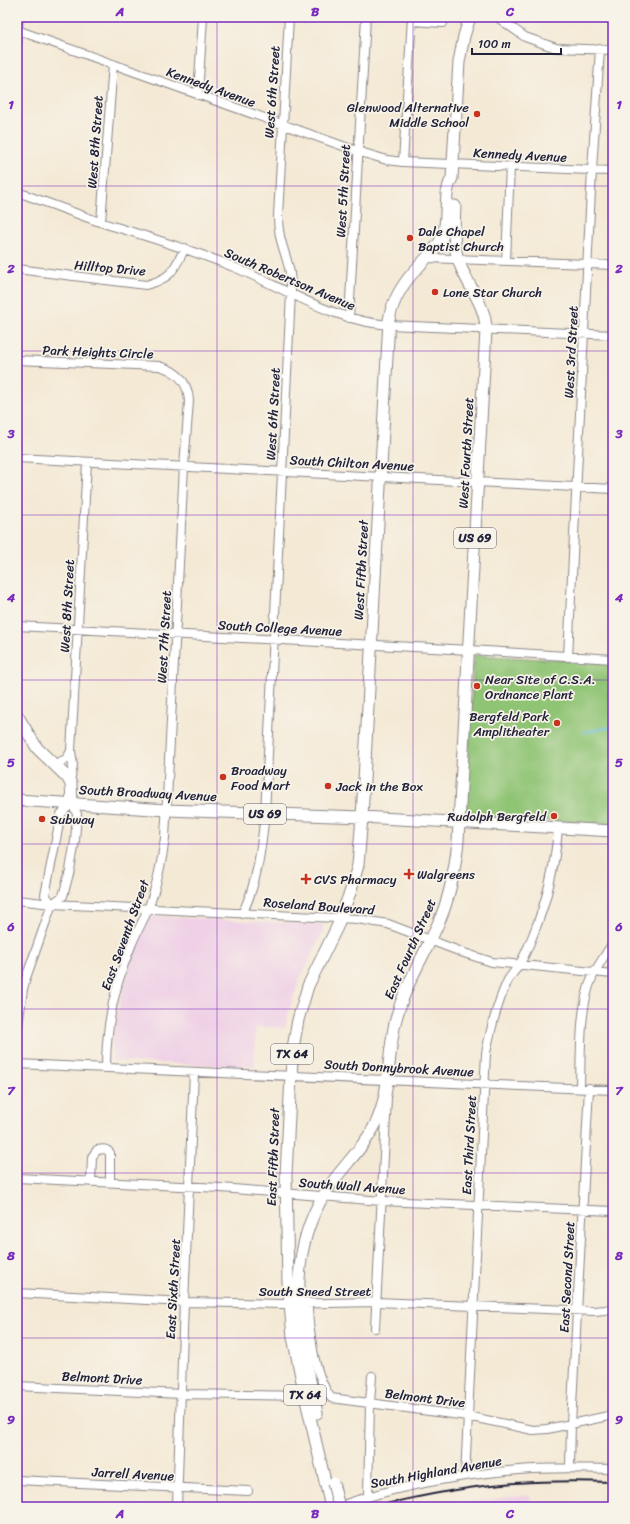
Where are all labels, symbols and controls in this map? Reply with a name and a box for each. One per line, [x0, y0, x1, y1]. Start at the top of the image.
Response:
text: A [115, 0, 124, 23]
text: B [311, 0, 320, 23]
text: C [505, 0, 515, 23]
scale bar [472, 30, 561, 56]
text: 100 m [478, 33, 511, 55]
street label: West 6th Street [257, 45, 287, 139]
street label: Kennedy Avenue [163, 60, 259, 114]
text: 1 [8, 93, 14, 116]
text: 1 [616, 93, 622, 116]
street label: West 8th Street [80, 94, 110, 189]
place label: Glenwood Alternative Middle School [347, 96, 469, 134]
marker: Glenwood Alternative Middle School [472, 109, 482, 119]
street label: Kennedy Avenue [473, 141, 568, 169]
street label: West 5th Street [329, 143, 357, 238]
place label: Dale Chapel Baptist Church [418, 220, 504, 258]
marker: Dale Chapel Baptist Church [405, 233, 415, 243]
street label: South Robertson Avenue [221, 241, 359, 317]
street label: Hilltop Drive [73, 253, 147, 283]
text: 2 [6, 257, 15, 280]
text: 2 [614, 257, 623, 280]
place label: Lone Star Church [443, 281, 542, 304]
marker: Lone Star Church [430, 287, 440, 297]
street label: West 3rd Street [557, 305, 585, 399]
street label: Park Heights Circle [42, 339, 154, 365]
street label: West 6th Street [259, 367, 287, 461]
street label: West Fourth Street [452, 396, 480, 509]
text: 3 [6, 422, 15, 445]
text: 3 [614, 422, 623, 445]
street label: South Chilton Avenue [289, 448, 415, 478]
street label: West Fifth Street [347, 519, 375, 621]
road number: US 69 [454, 528, 496, 548]
street label: West 8th Street [53, 559, 81, 653]
text: 4 [6, 586, 16, 609]
text: 4 [614, 586, 624, 609]
street label: West 7th Street [150, 590, 178, 684]
street label: South College Avenue [217, 613, 343, 643]
place label: Near Site of C.S.A. Ordnance Plant [485, 668, 596, 706]
marker: Near Site of C.S.A. Ordnance Plant [472, 681, 482, 691]
place label: Bergfeld Park Amplitheater [469, 705, 550, 743]
marker: Bergfeld Park Amplitheater [552, 718, 562, 728]
text: 5 [7, 751, 15, 774]
text: 5 [615, 751, 623, 774]
place label: Broadway Food Mart [231, 759, 290, 797]
marker: Broadway Food Mart [218, 772, 228, 782]
place label: Jack in the Box [335, 775, 423, 798]
street label: South Broadway Avenue [78, 778, 218, 808]
marker: Jack in the Box [323, 781, 333, 791]
road number: US 69 [244, 804, 286, 824]
place label: Rudolph Bergfeld [448, 805, 547, 828]
place label: Subway [50, 808, 95, 831]
marker: Rudolph Bergfeld [549, 811, 559, 821]
marker: Subway [37, 814, 47, 824]
place label: Walgreens [417, 863, 475, 886]
place label: CVS Pharmacy [314, 868, 397, 891]
marker: Walgreens [404, 869, 414, 879]
marker: CVS Pharmacy [301, 874, 311, 884]
street label: East Seventh Street [94, 876, 156, 994]
street label: Roseland Boulevard [263, 891, 376, 921]
street label: East Fourth Street [377, 895, 443, 1003]
text: 6 [6, 915, 15, 938]
text: 6 [614, 915, 623, 938]
road number: TX 64 [271, 1044, 313, 1064]
street label: South Donnybrook Avenue [324, 1053, 475, 1083]
text: 7 [7, 1079, 16, 1102]
text: 7 [615, 1079, 624, 1102]
street label: East Third Street [455, 1094, 483, 1195]
street label: East Fifth Street [260, 1107, 286, 1207]
street label: South Wall Avenue [298, 1171, 406, 1201]
street label: East Second Street [553, 1220, 581, 1333]
street label: East Sixth Street [159, 1238, 187, 1340]
text: 8 [6, 1244, 15, 1267]
text: 8 [614, 1244, 623, 1267]
street label: South Sneed Street [259, 1280, 372, 1303]
street label: Belmont Drive [61, 1364, 143, 1392]
street label: Belmont Drive [384, 1382, 467, 1414]
road number: TX 64 [284, 1385, 326, 1405]
text: 9 [7, 1408, 15, 1431]
text: 9 [615, 1408, 623, 1431]
street label: South Highland Avenue [368, 1449, 504, 1495]
street label: Jarrell Avenue [90, 1460, 175, 1488]
text: A [115, 1502, 124, 1524]
text: B [311, 1502, 320, 1524]
text: C [505, 1502, 515, 1524]

